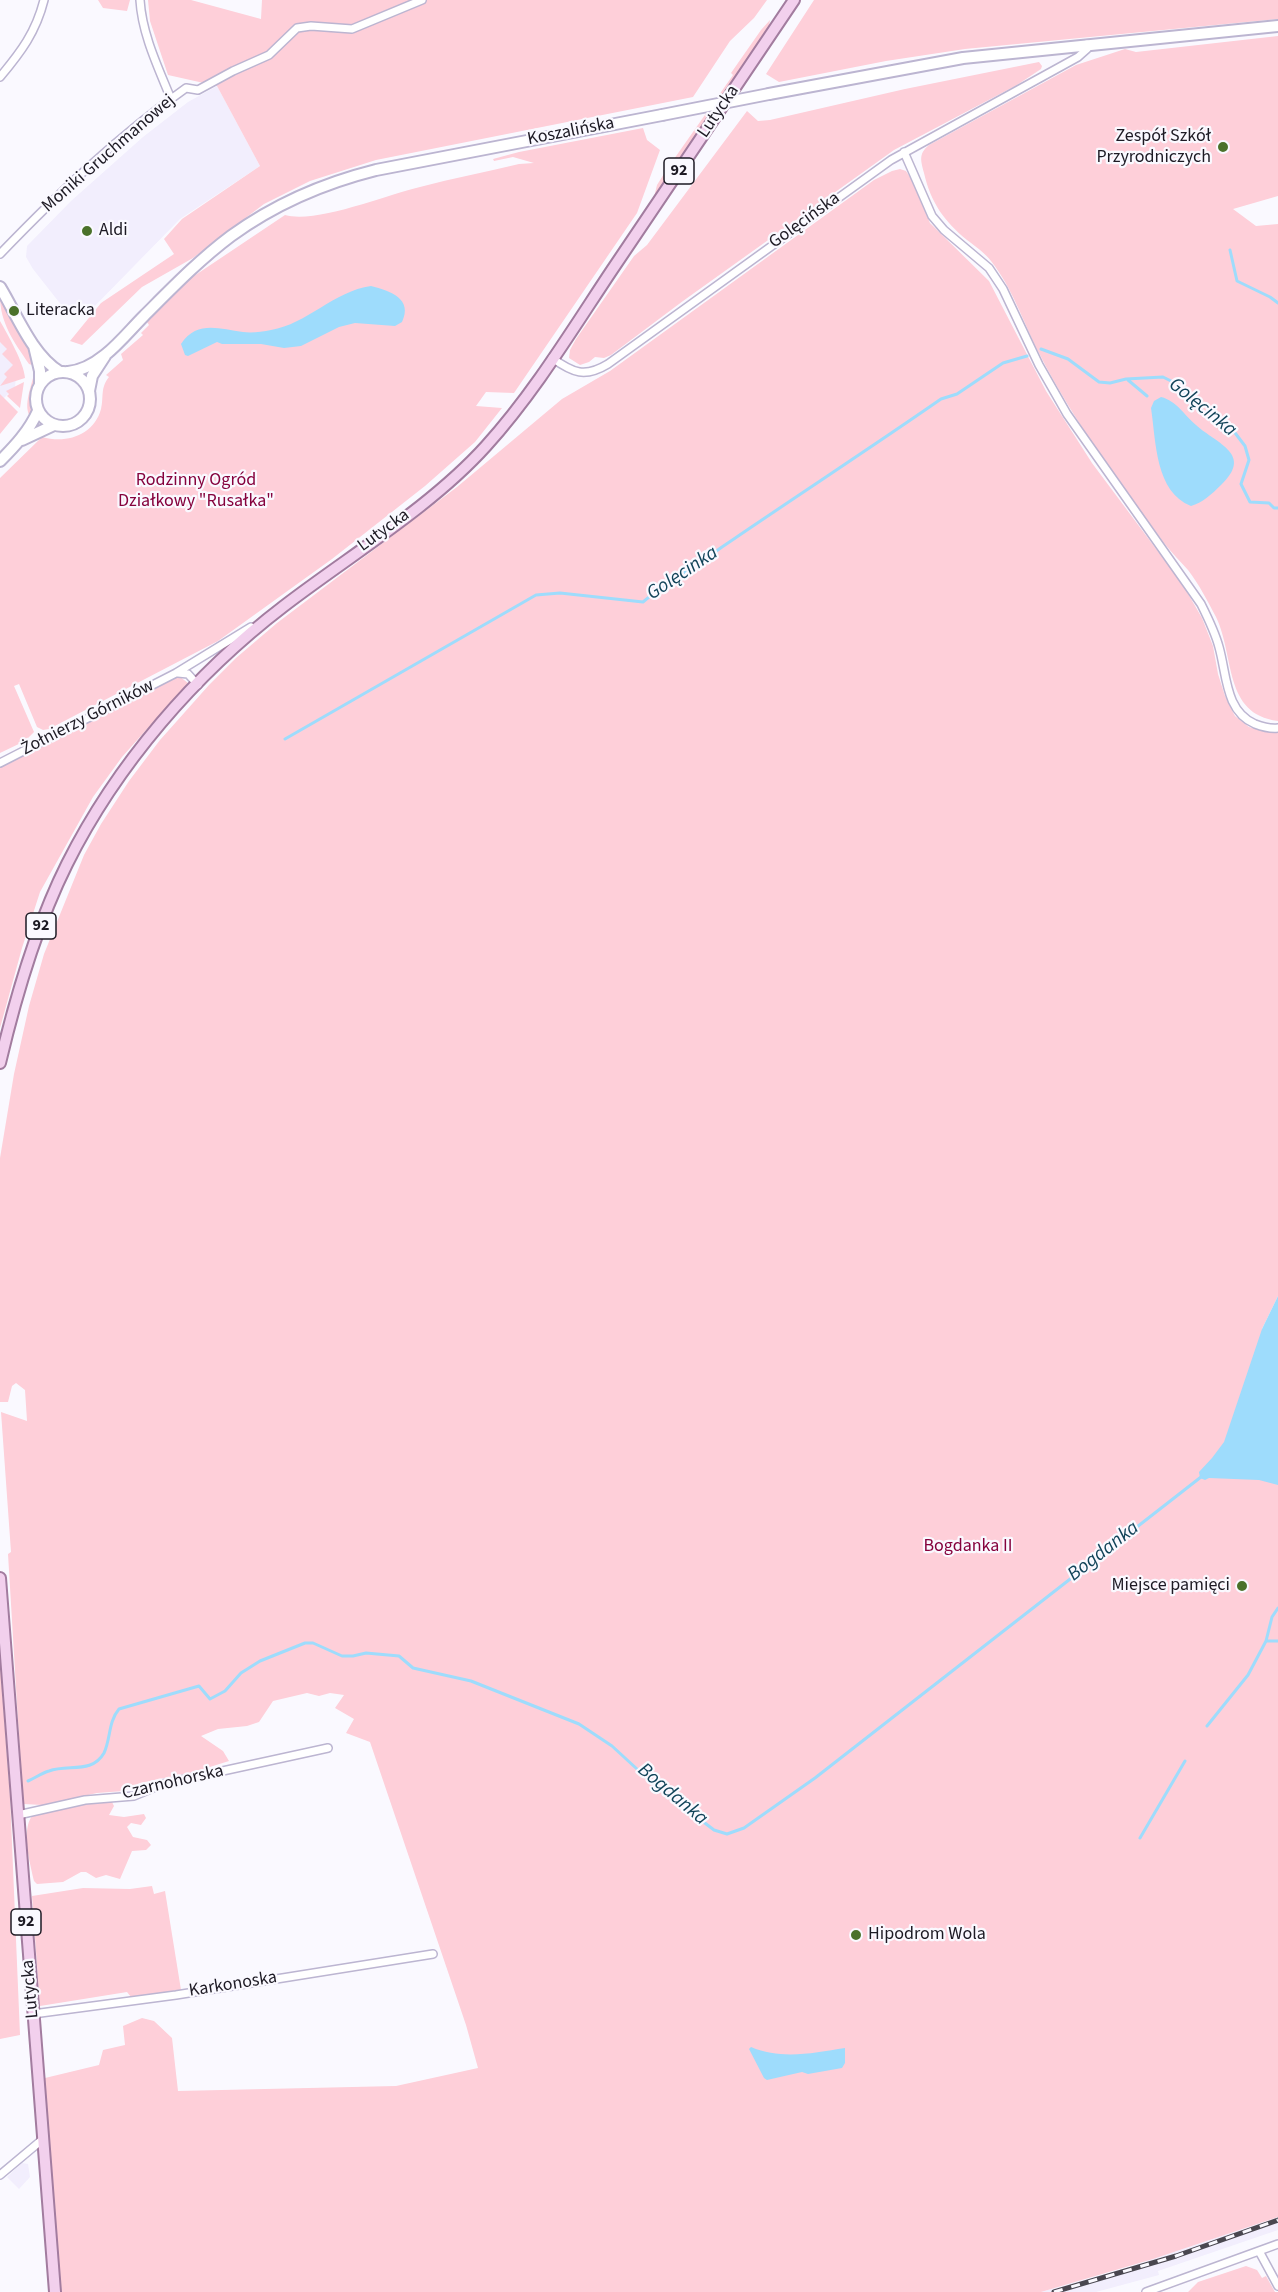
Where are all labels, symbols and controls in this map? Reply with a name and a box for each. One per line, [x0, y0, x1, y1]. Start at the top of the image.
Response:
street label: Lutycka [694, 82, 744, 142]
street label: Moniki Gruchmanowej [38, 90, 180, 218]
street label: Koszalińska [526, 113, 616, 151]
place label: Zespół Szkół Przyrodniczych [1096, 126, 1211, 168]
marker: Zespół Szkół Przyrodniczych [1216, 140, 1230, 154]
road number: 92 [664, 158, 694, 184]
street label: Golęcińska [765, 188, 845, 254]
place label: Aldi [99, 220, 128, 242]
marker: Aldi [80, 224, 94, 238]
place label: Literacka [26, 300, 95, 322]
marker: Literacka [7, 304, 21, 318]
water label: Golęcinka [1163, 373, 1241, 443]
park label: Rodzinny Ogród Działkowy "Rusałka" [118, 470, 274, 512]
street label: Lutycka [354, 505, 414, 557]
water label: Golęcinka [643, 542, 723, 606]
street label: Żołnierzy Górników [18, 675, 158, 761]
road number: 92 [26, 913, 56, 939]
water label: Bogdanka [1063, 1517, 1145, 1587]
park label: Bogdanka II [924, 1536, 1012, 1558]
place label: Miejsce pamięci [1111, 1575, 1230, 1597]
marker: Miejsce pamięci [1235, 1579, 1249, 1593]
water label: Bogdanka [632, 1759, 712, 1831]
street label: Czarnohorska [120, 1761, 226, 1805]
road number: 92 [11, 1909, 41, 1935]
place label: Hipodrom Wola [868, 1924, 986, 1946]
marker: Hipodrom Wola [849, 1928, 863, 1942]
street label: Lutycka [18, 1959, 44, 2019]
street label: Karkonoska [187, 1967, 279, 2003]

